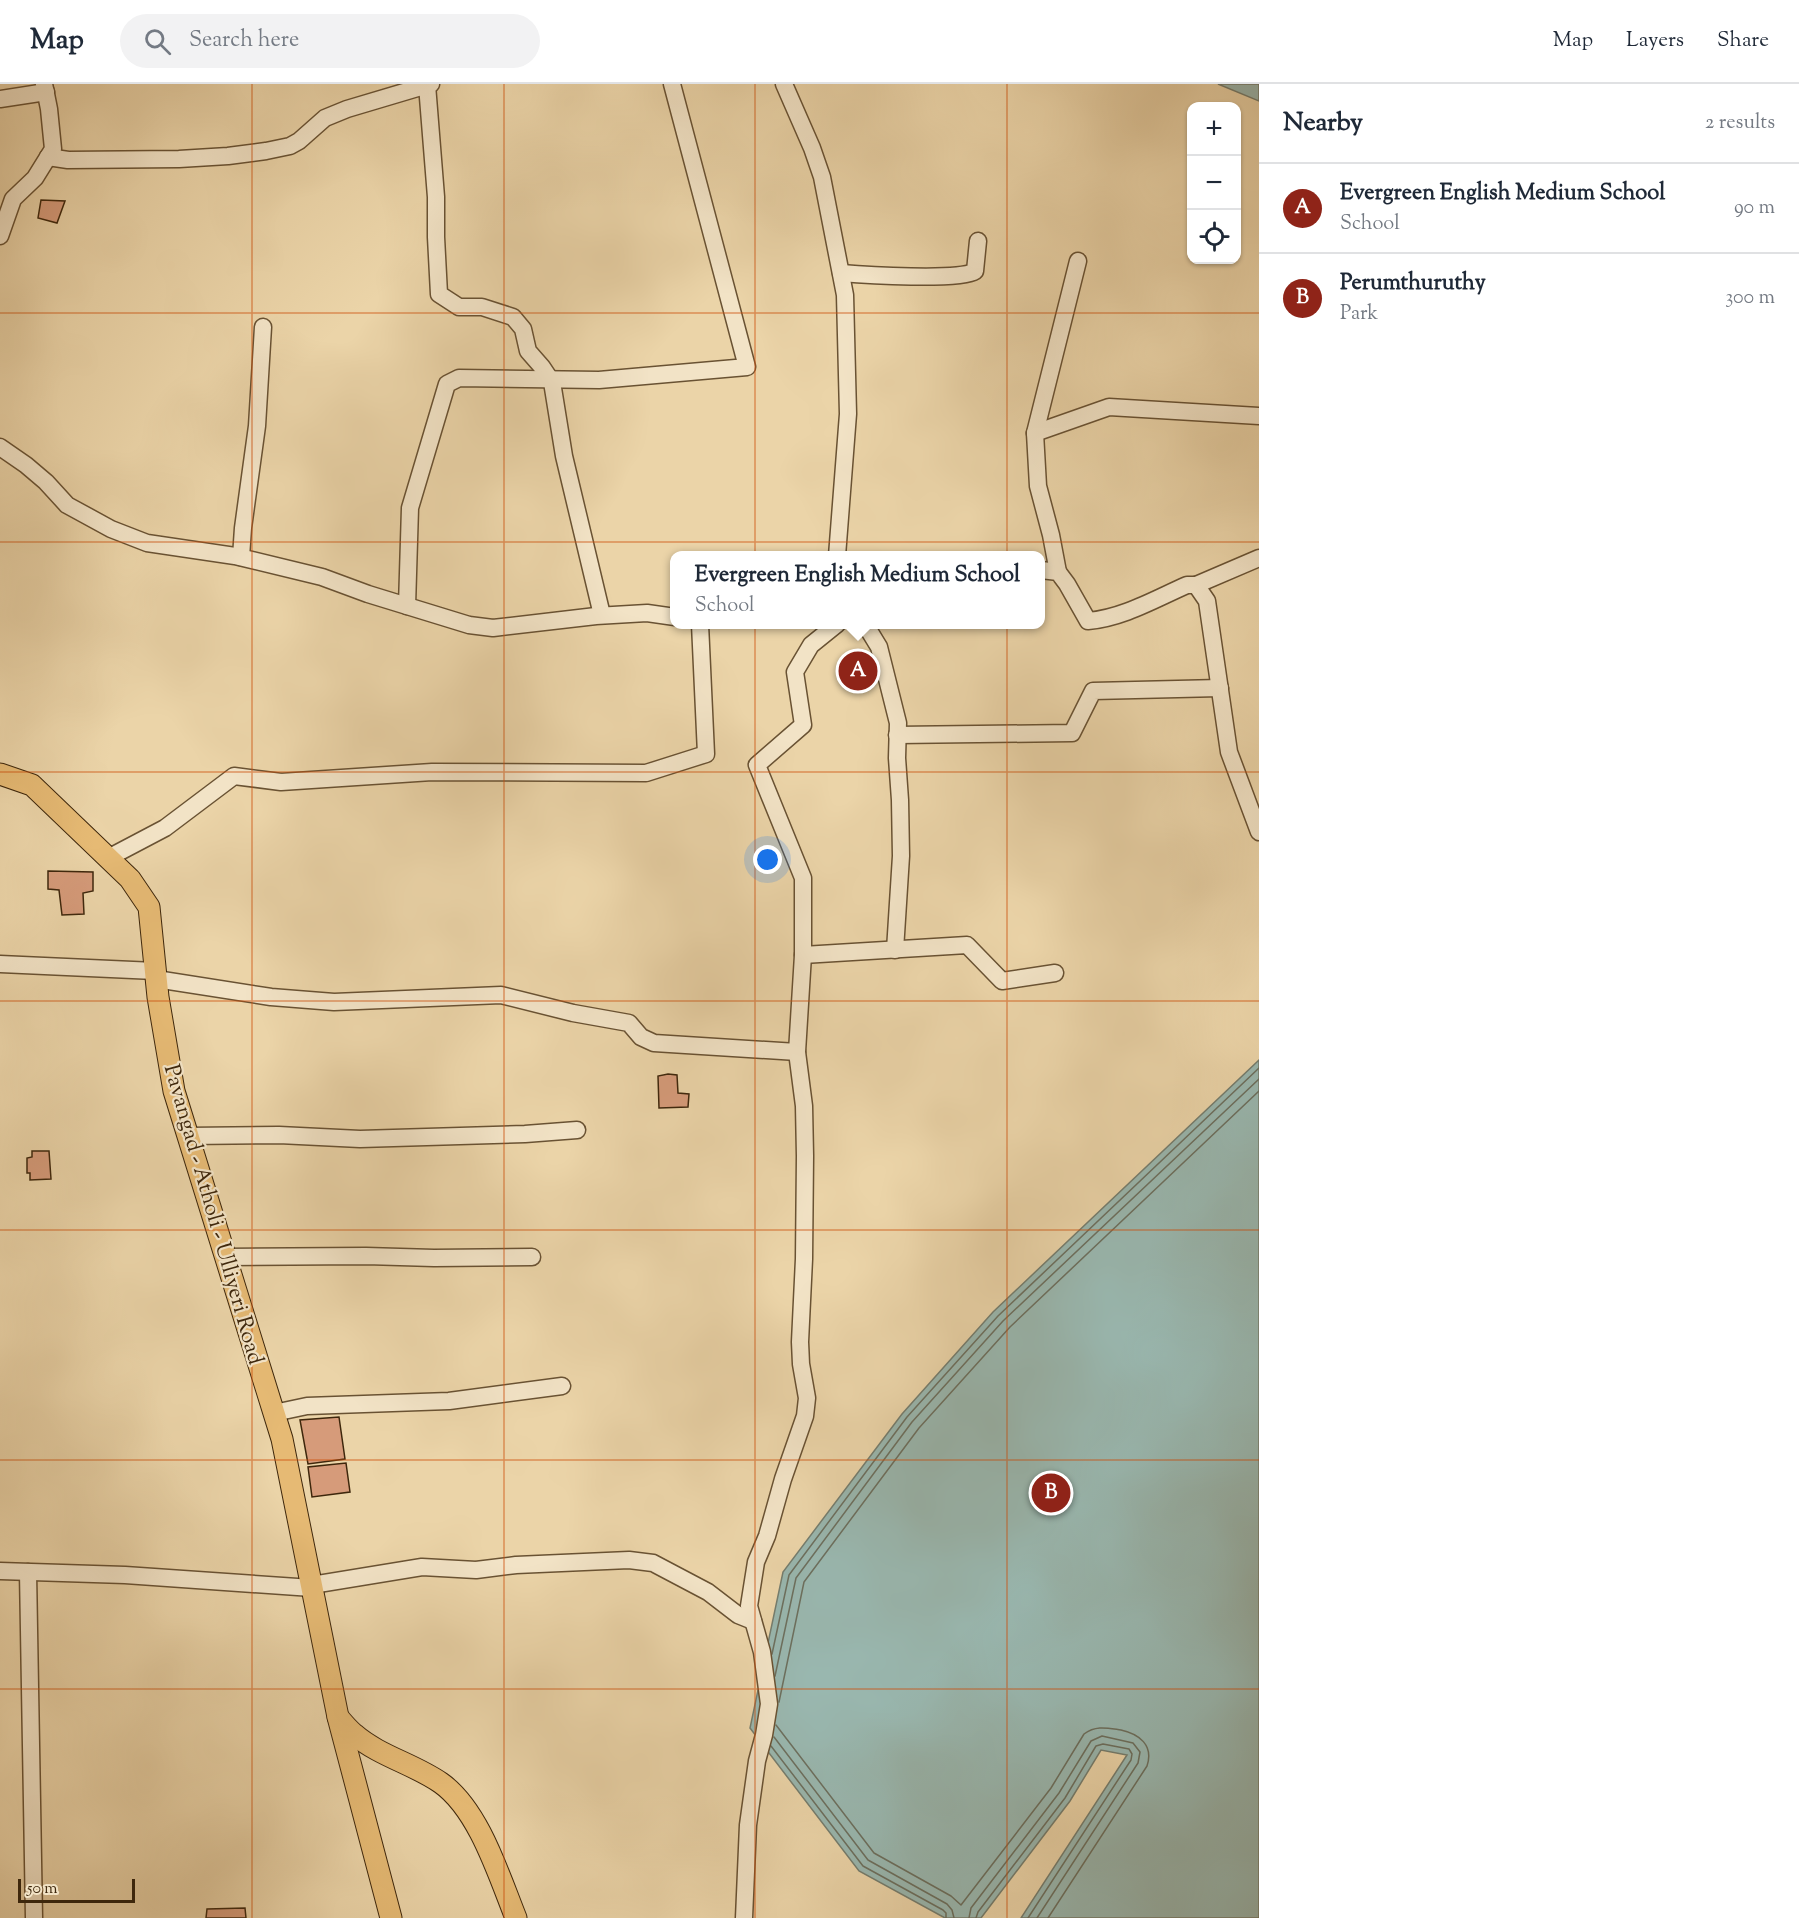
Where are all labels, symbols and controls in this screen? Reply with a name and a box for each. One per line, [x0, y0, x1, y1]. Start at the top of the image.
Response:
search box [120, 14, 540, 68]
text: Map [30, 21, 84, 61]
icon: search [141, 25, 174, 58]
text: Search here [189, 25, 299, 57]
text: Map [1553, 26, 1593, 56]
text: Layers [1626, 26, 1684, 56]
text: Share [1717, 26, 1769, 56]
map controls [1187, 102, 1241, 264]
button: + [1187, 102, 1241, 156]
text: Nearby [1283, 105, 1363, 142]
text: 2 results [1705, 109, 1775, 138]
button: − [1187, 156, 1241, 210]
text: Evergreen English Medium School [1340, 178, 1665, 210]
text: A [1294, 194, 1311, 223]
text: 90 m [1734, 194, 1775, 223]
button: locate [1187, 210, 1241, 264]
text: School [1340, 210, 1400, 239]
text: Perumthuruthy [1340, 268, 1486, 300]
text: B [1296, 284, 1309, 313]
text: 300 m [1725, 284, 1775, 313]
text: Park [1340, 300, 1378, 329]
popup [670, 551, 1045, 629]
text: Evergreen English Medium School [695, 560, 1020, 592]
text: School [695, 592, 755, 621]
pin: A [838, 648, 878, 694]
your location [753, 845, 782, 874]
street label: Pavangad - Atholi - Ulliyeri Road [154, 1061, 270, 1369]
pin: B [1032, 1470, 1070, 1516]
scale bar [18, 1876, 135, 1904]
text: 50 m [27, 1878, 58, 1901]

